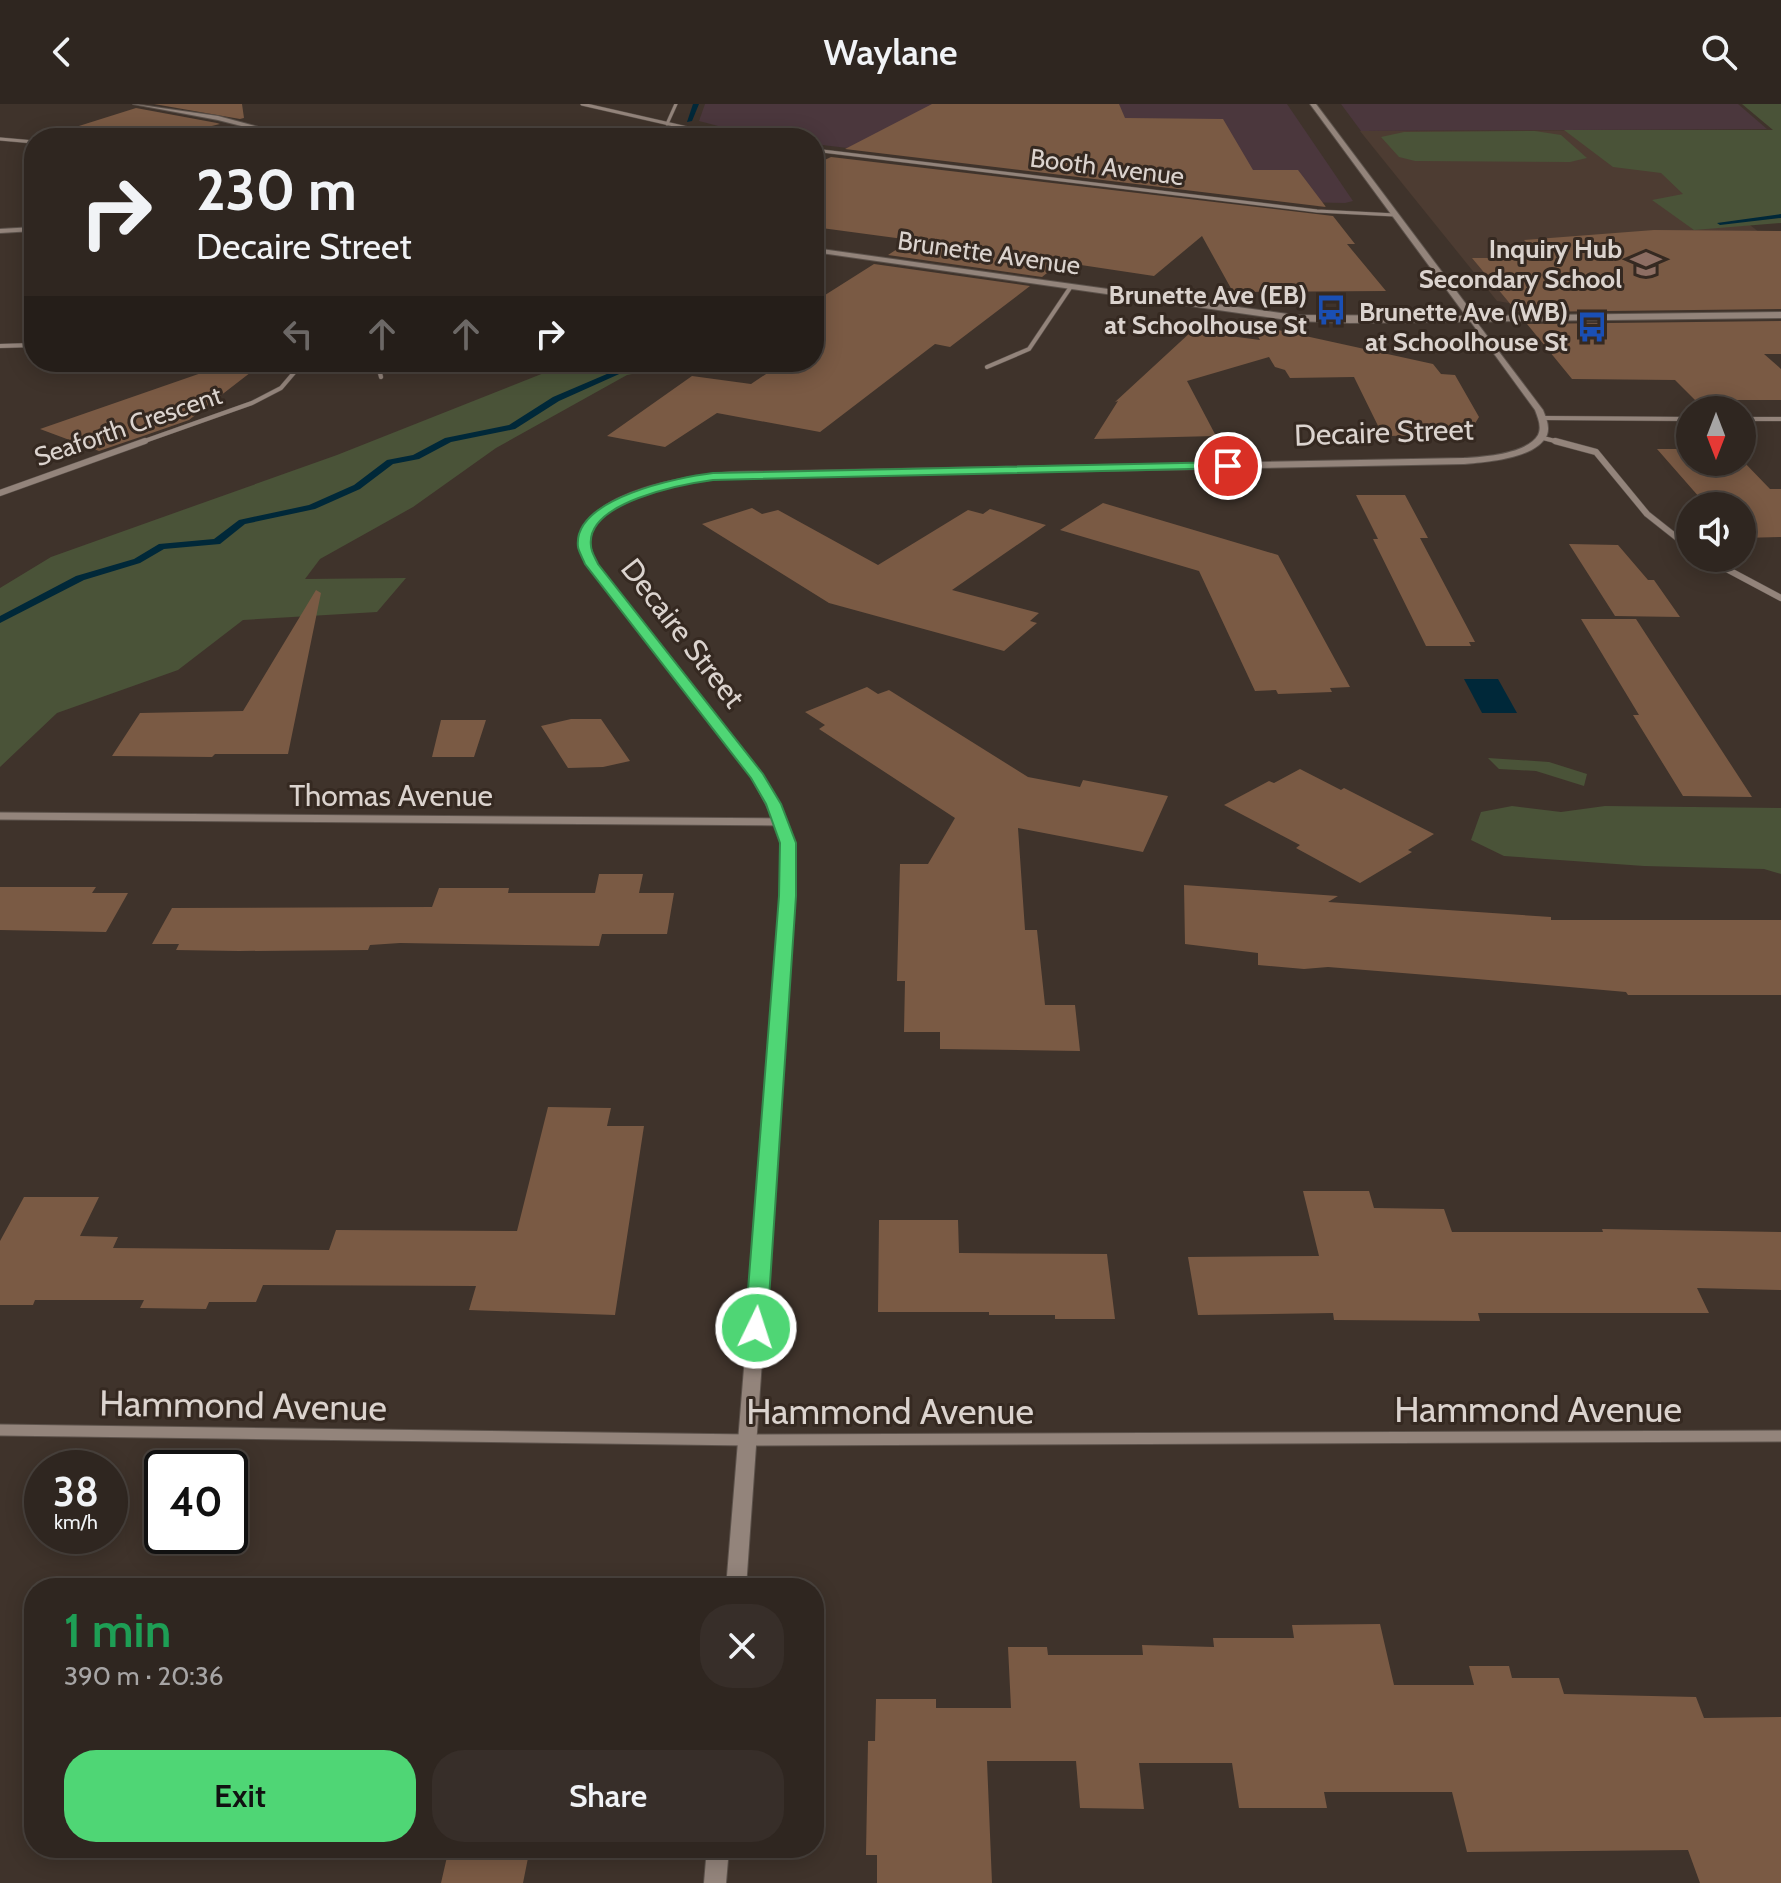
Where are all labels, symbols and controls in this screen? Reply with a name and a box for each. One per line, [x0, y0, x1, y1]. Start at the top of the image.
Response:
icon: back [40, 30, 84, 74]
text: Waylane [823, 30, 958, 74]
icon: search [1697, 30, 1741, 74]
street label: Booth Avenue [1028, 142, 1186, 192]
text: 230 m [196, 156, 357, 224]
icon: right [64, 160, 168, 264]
text: Decaire Street [196, 224, 412, 268]
street label: Brunette Avenue [896, 224, 1082, 282]
place label: Inquiry Hub Secondary School [1419, 233, 1622, 295]
school or university icon: Inquiry Hub Secondary School [1629, 247, 1663, 281]
place label: Brunette Ave (EB) at Schoolhouse St [1104, 279, 1307, 341]
bus stop icon: Brunette Ave (EB) at Schoolhouse St [1314, 293, 1348, 327]
place label: Brunette Ave (WB) at Schoolhouse St [1359, 296, 1568, 358]
bus stop icon: Brunette Ave (WB) at Schoolhouse St [1575, 310, 1609, 344]
icon: left [276, 312, 320, 356]
icon: ahead [360, 312, 404, 356]
icon: ahead [444, 312, 488, 356]
icon: right [528, 312, 572, 356]
street label: Seaforth Crescent [30, 379, 226, 473]
north arrow [1676, 396, 1756, 476]
map controls [1676, 396, 1756, 572]
street label: Decaire Street [1294, 410, 1474, 454]
pin [1194, 432, 1262, 500]
icon: arrive [1206, 444, 1250, 488]
button: sound [1676, 492, 1756, 572]
street label: Decaire Street [613, 551, 753, 715]
street label: Thomas Avenue [289, 777, 493, 814]
position arrow [714, 1286, 798, 1370]
street label: Hammond Avenue [99, 1380, 387, 1430]
street label: Hammond Avenue [1394, 1387, 1682, 1431]
street label: Hammond Avenue [746, 1389, 1034, 1433]
speed limit sign: 40 [144, 1450, 248, 1554]
text: 38 [53, 1467, 99, 1516]
text: km/h [54, 1510, 98, 1534]
text: 1 min [64, 1601, 171, 1659]
button: close [700, 1604, 784, 1688]
text: 390 m · 20:36 [64, 1660, 224, 1692]
button: Exit [64, 1750, 416, 1842]
button: Share [432, 1750, 784, 1842]

